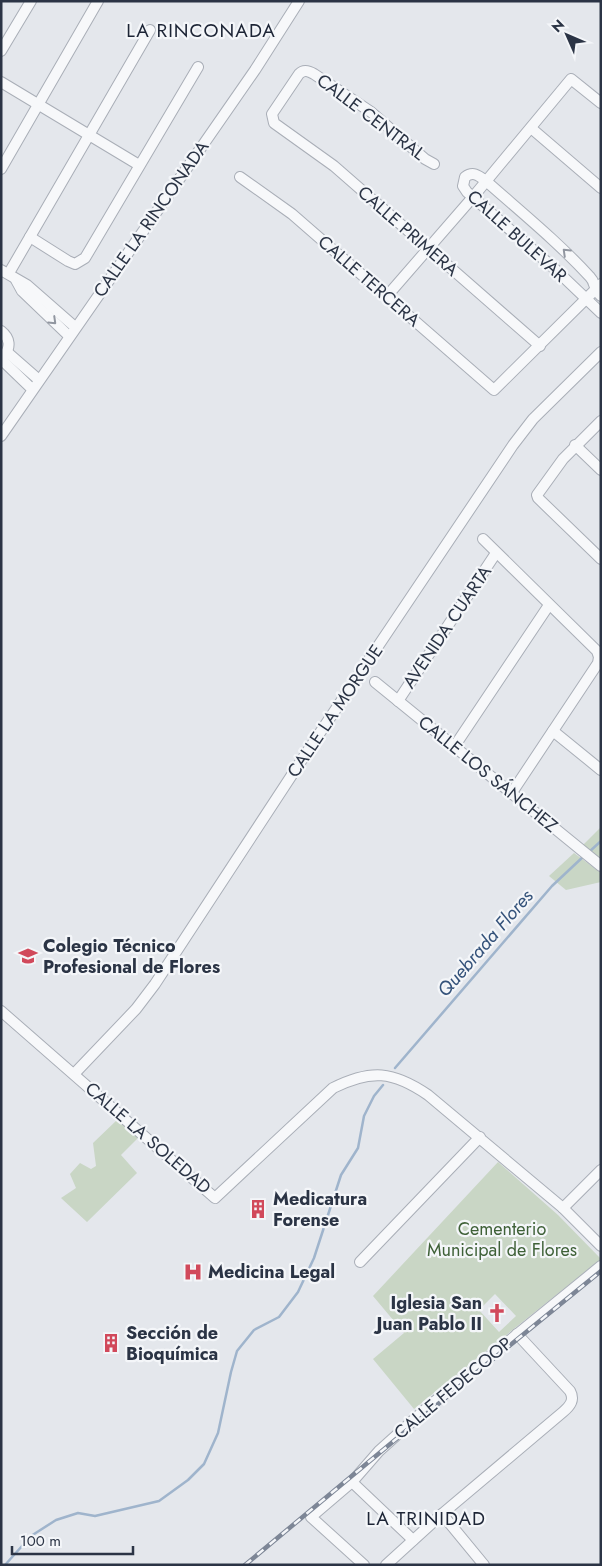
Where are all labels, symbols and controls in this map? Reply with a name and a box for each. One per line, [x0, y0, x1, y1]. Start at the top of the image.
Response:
north arrow [542, 10, 592, 60]
text: N [547, 15, 569, 37]
district label: LA RINCONADA [126, 17, 276, 44]
street label: CALLE CENTRAL [311, 67, 431, 167]
street label: CALLE LA RINCONADA [87, 135, 215, 303]
street label: CALLE PRIMERA [352, 180, 464, 282]
street label: CALLE BULEVAR [461, 184, 573, 288]
street label: CALLE TERCERA [312, 229, 426, 333]
one-way arrow [563, 249, 572, 258]
one-way arrow [48, 315, 57, 324]
street label: AVENIDA CUARTA [396, 560, 498, 694]
street label: CALLE LA MORGUE [281, 639, 389, 783]
street label: CALLE LOS SÁNCHEZ [413, 709, 564, 839]
water label: Quebrada Flores [431, 883, 540, 1003]
place label: Colegio Técnico Profesional de Flores [43, 933, 220, 980]
school or university icon: Colegio Técnico Profesional de Flores [17, 945, 39, 967]
street label: CALLE LA SOLEDAD [79, 1076, 217, 1200]
place label: Medicatura Forense [273, 1186, 367, 1233]
building icon: Medicatura Forense [247, 1198, 269, 1220]
park label: Cementerio Municipal de Flores [427, 1216, 577, 1263]
place label: Medicina Legal [208, 1259, 335, 1285]
hospital icon: Medicina Legal [182, 1261, 204, 1283]
place label: Iglesia San Juan Pablo II [373, 1290, 482, 1337]
church icon: Iglesia San Juan Pablo II [486, 1302, 508, 1324]
place label: Sección de Bioquímica [126, 1320, 218, 1367]
street label: CALLE FEDECOOP [388, 1331, 518, 1445]
building icon: Sección de Bioquímica [100, 1332, 122, 1354]
district label: LA TRINIDAD [366, 1505, 486, 1532]
scale bar [12, 1524, 134, 1556]
text: 100 m [20, 1530, 61, 1552]

